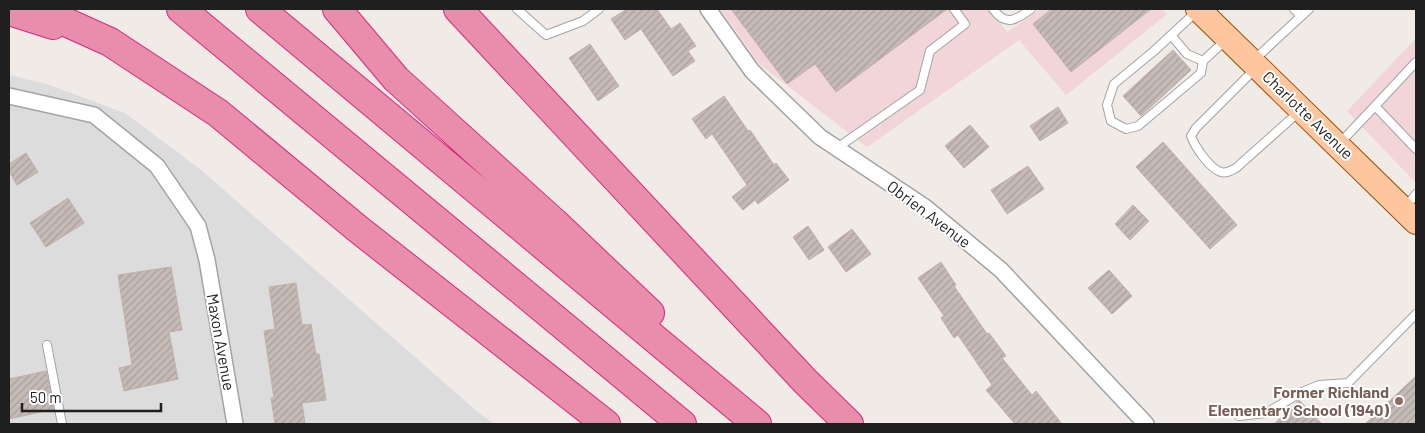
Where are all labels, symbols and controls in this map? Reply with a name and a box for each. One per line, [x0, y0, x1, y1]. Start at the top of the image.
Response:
street label: Charlotte Avenue [1259, 67, 1358, 163]
street label: Obrien Avenue [884, 176, 975, 251]
street label: Maxon Avenue [204, 292, 239, 392]
scale bar [22, 380, 161, 412]
place label: Former Richland Elementary School (1940) [1208, 382, 1389, 419]
text: 50 m [30, 388, 62, 406]
marker: Former Richland Elementary School (1940) [1393, 395, 1405, 407]

